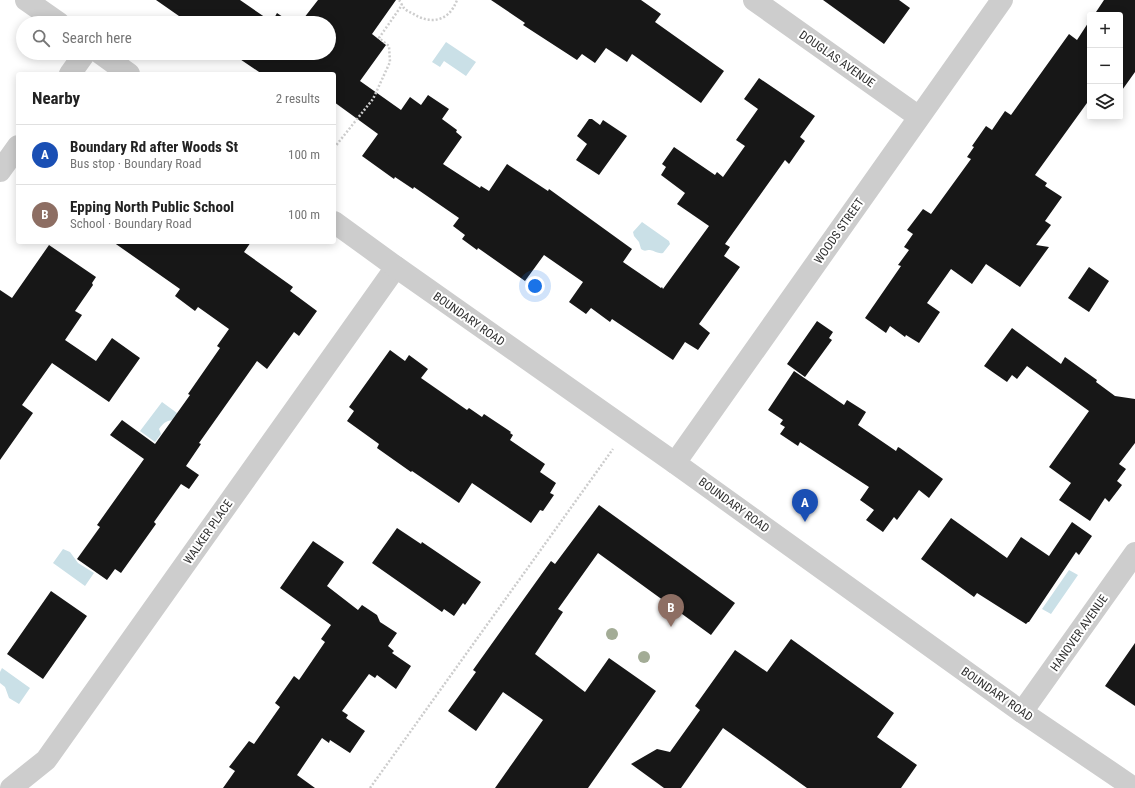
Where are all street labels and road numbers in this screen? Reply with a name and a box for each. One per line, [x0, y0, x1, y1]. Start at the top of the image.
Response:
street label: DOUGLAS AVENUE [797, 28, 877, 90]
street label: WOODS STREET [811, 196, 867, 266]
street label: BOUNDARY ROAD [431, 289, 508, 349]
street label: BOUNDARY ROAD [696, 475, 772, 535]
street label: WALKER PLACE [181, 497, 235, 567]
street label: HANOVER AVENUE [1047, 592, 1111, 674]
street label: BOUNDARY ROAD [959, 664, 1036, 724]

